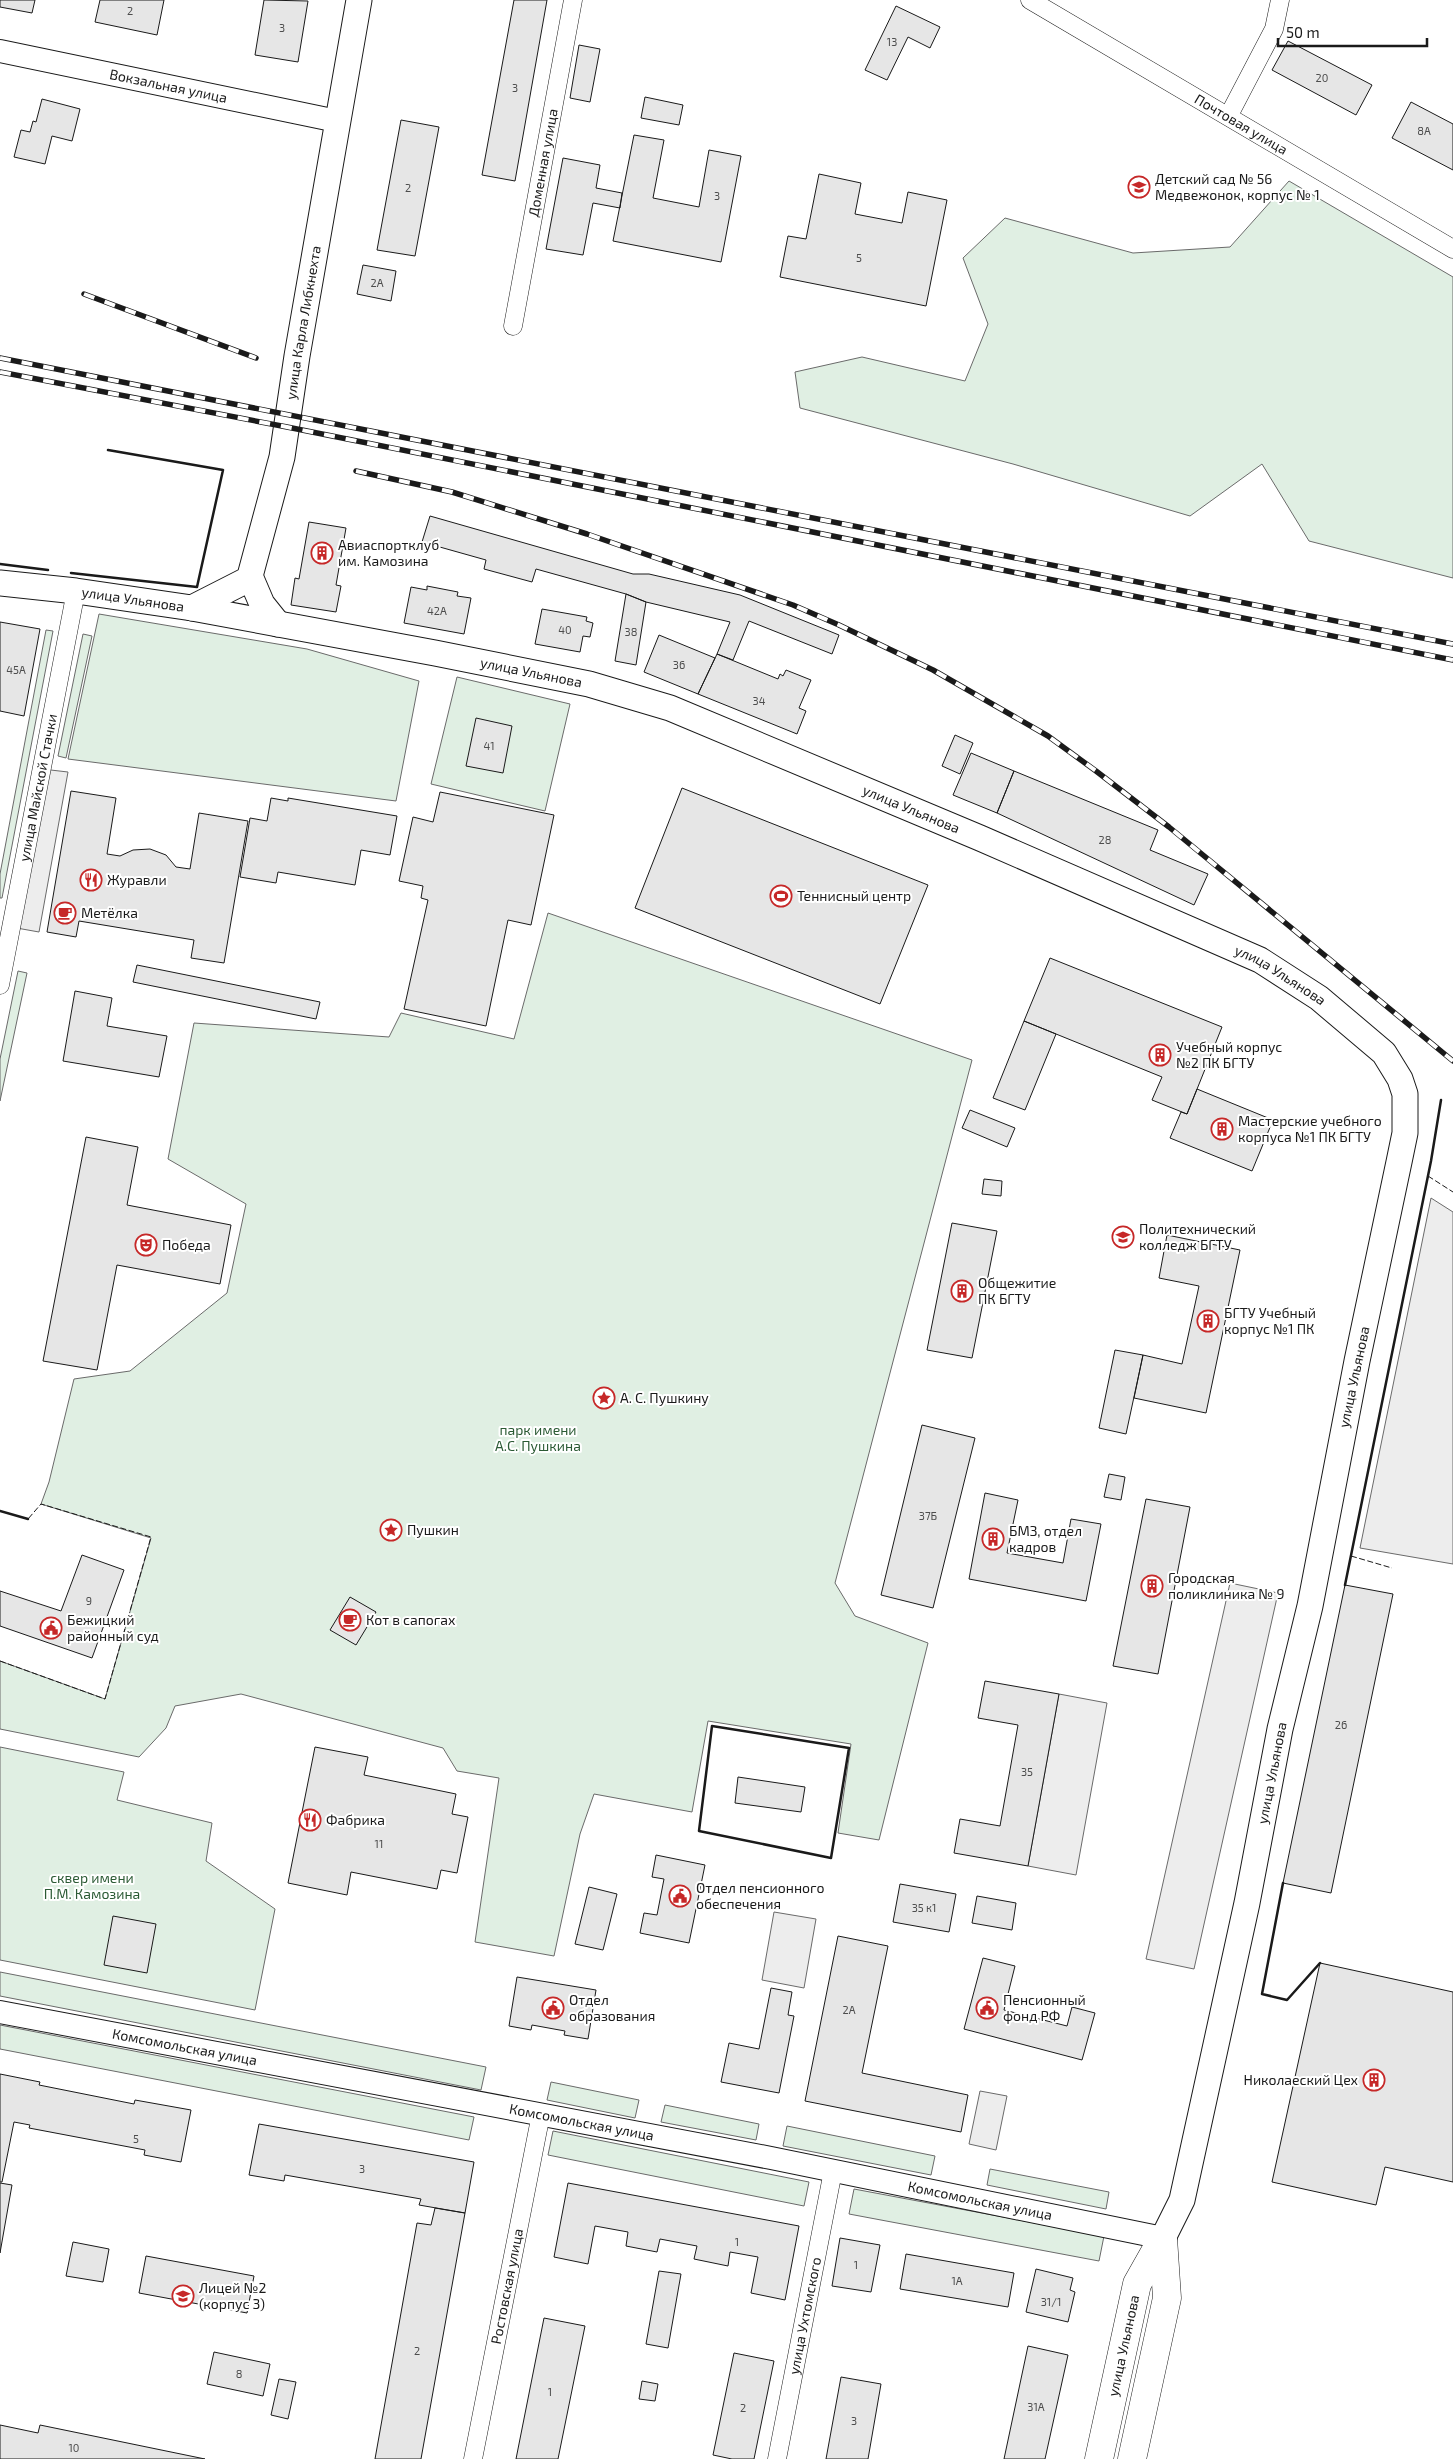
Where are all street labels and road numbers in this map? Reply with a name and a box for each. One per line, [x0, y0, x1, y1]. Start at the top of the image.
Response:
street label: Вокзальная улица [108, 65, 229, 106]
street label: Почтовая улица [1192, 90, 1291, 158]
street label: Доменная улица [524, 107, 561, 218]
street label: улица Карла Либкнехта [282, 244, 324, 401]
street label: улица Ульянова [81, 583, 185, 615]
street label: улица Ульянова [479, 653, 584, 690]
street label: улица Майской Стачки [15, 712, 60, 863]
street label: улица Ульянова [860, 781, 962, 837]
street label: улица Ульянова [1232, 941, 1330, 1008]
street label: улица Ульянова [1334, 1325, 1373, 1429]
street label: улица Ульянова [1253, 1721, 1290, 1825]
street label: Комсомольская улица [111, 2024, 259, 2069]
street label: Комсомольская улица [508, 2100, 656, 2144]
street label: Комсомольская улица [906, 2177, 1054, 2223]
street label: Ростовская улица [487, 2227, 526, 2346]
street label: улица Ухтомского [785, 2255, 824, 2376]
street label: улица Ульянова [1104, 2293, 1142, 2398]

